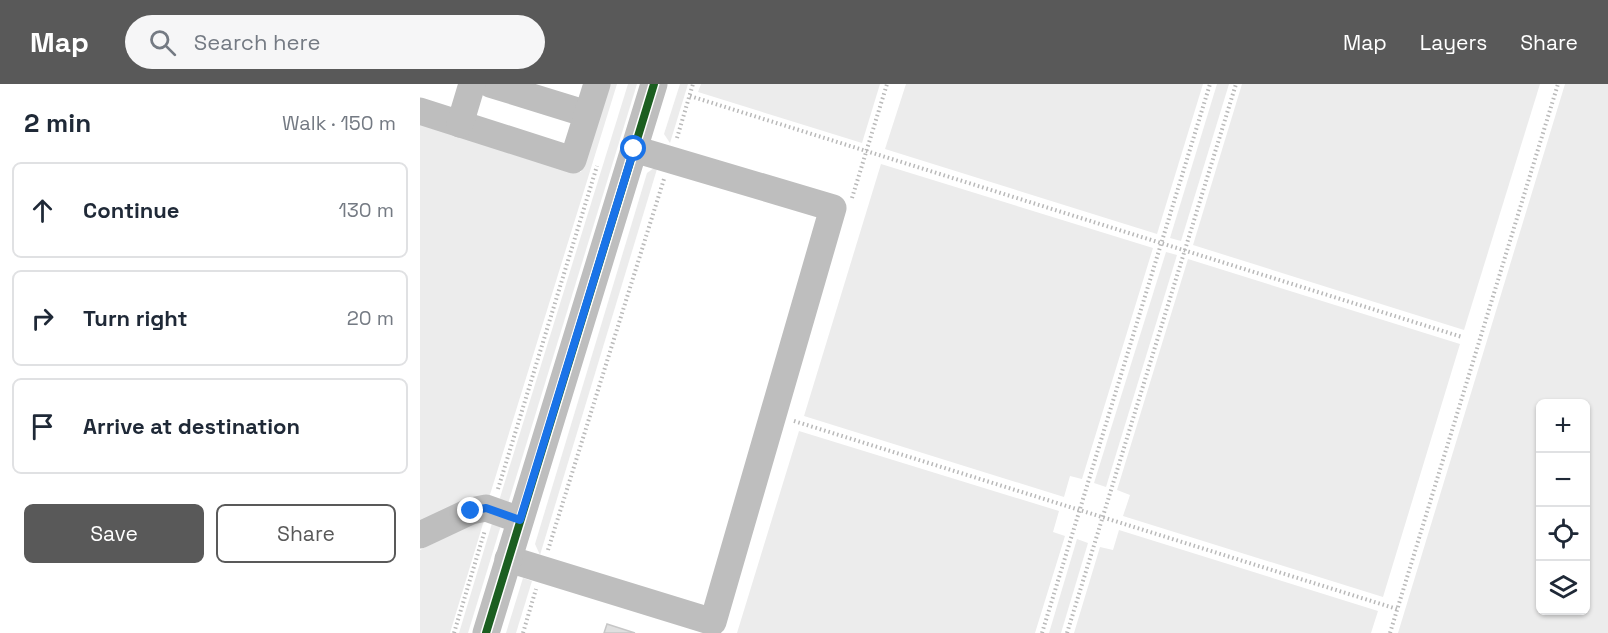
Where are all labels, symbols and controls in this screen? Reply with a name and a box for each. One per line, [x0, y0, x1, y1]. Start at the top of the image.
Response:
search box [125, 15, 545, 69]
text: Map [30, 24, 89, 60]
icon: search [146, 26, 179, 59]
text: Search here [194, 28, 321, 56]
text: Map [1343, 29, 1387, 56]
text: Layers [1420, 29, 1487, 56]
text: Share [1520, 29, 1578, 56]
text: 2 min [24, 106, 91, 140]
text: Walk · 150 m [282, 110, 396, 136]
route start [620, 135, 646, 161]
icon: ahead [26, 194, 59, 227]
text: Continue [83, 196, 179, 224]
text: 130 m [338, 197, 394, 223]
icon: right [26, 302, 59, 335]
text: Turn right [83, 304, 188, 332]
text: 20 m [347, 305, 394, 331]
map controls [1536, 399, 1590, 615]
button: + [1536, 399, 1590, 453]
icon: arrive [26, 410, 59, 443]
text: Arrive at destination [83, 412, 300, 440]
button: − [1536, 453, 1590, 507]
route end [457, 497, 483, 523]
button: Save [24, 504, 204, 563]
button: Share [216, 504, 396, 563]
button: locate [1536, 507, 1590, 561]
button: layers [1536, 561, 1590, 615]

